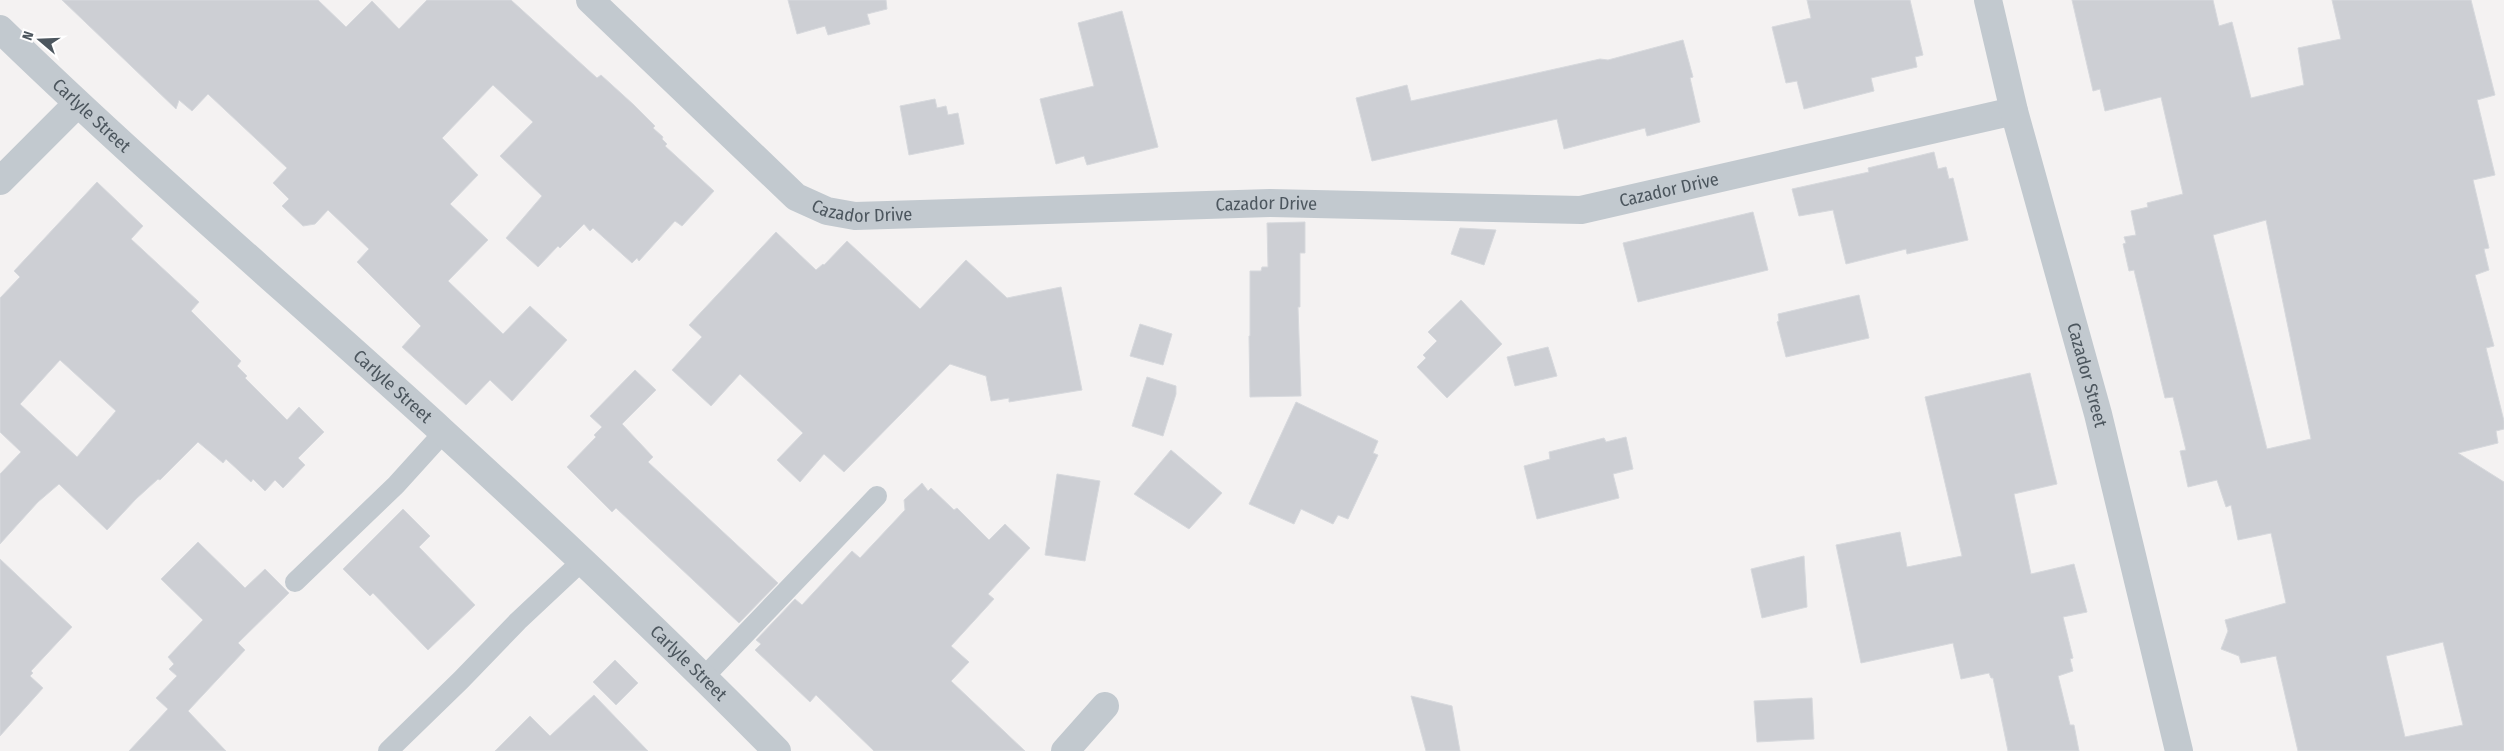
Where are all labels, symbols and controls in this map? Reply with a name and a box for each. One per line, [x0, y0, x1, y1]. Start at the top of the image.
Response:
north arrow [15, 15, 65, 65]
text: N [19, 29, 38, 43]
street label: Carlyle Street [48, 74, 135, 157]
street label: Cazador Drive [1617, 168, 1721, 212]
street label: Cazador Drive [1215, 192, 1317, 216]
street label: Cazador Drive [808, 195, 913, 227]
street label: Cazador Street [2062, 320, 2112, 430]
street label: Carlyle Street [349, 345, 437, 428]
street label: Carlyle Street [646, 621, 732, 705]

